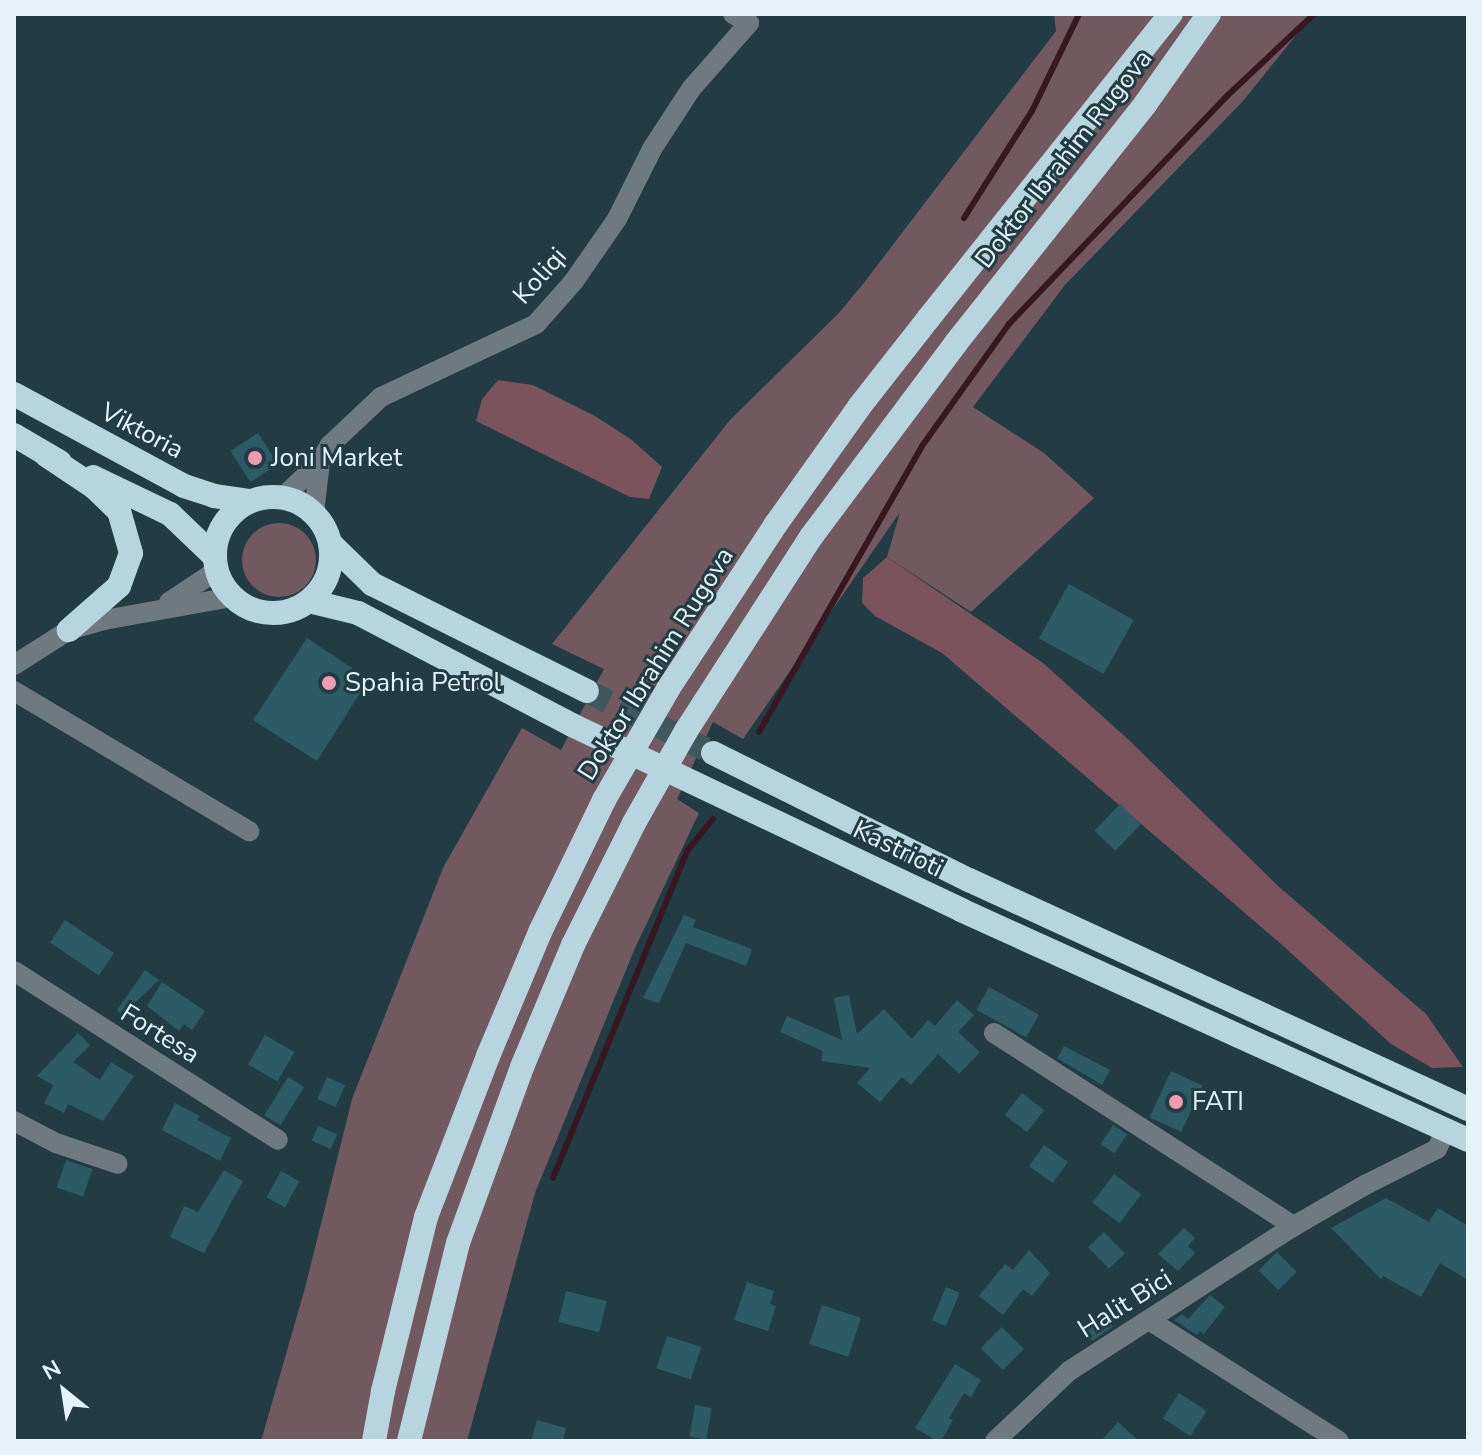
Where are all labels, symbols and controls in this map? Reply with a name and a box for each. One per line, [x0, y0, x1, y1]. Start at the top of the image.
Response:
street label: Doktor Ibrahim Rugova [969, 44, 1159, 274]
street label: Koliqi [507, 241, 573, 311]
street label: Viktoria [95, 396, 189, 466]
place label: Joni Market [271, 442, 402, 474]
marker: Joni Market [246, 449, 264, 467]
street label: Doktor Ibrahim Rugova [572, 542, 740, 786]
place label: Spahia Petrol [345, 667, 501, 699]
marker: Spahia Petrol [320, 674, 338, 692]
street label: Kastrioti [848, 814, 948, 884]
street label: Fortesa [115, 998, 205, 1070]
place label: FATI [1192, 1086, 1244, 1118]
marker: FATI [1167, 1093, 1185, 1111]
street label: Halit Bici [1072, 1263, 1178, 1345]
north arrow [24, 1351, 104, 1431]
text: N [37, 1353, 67, 1387]

